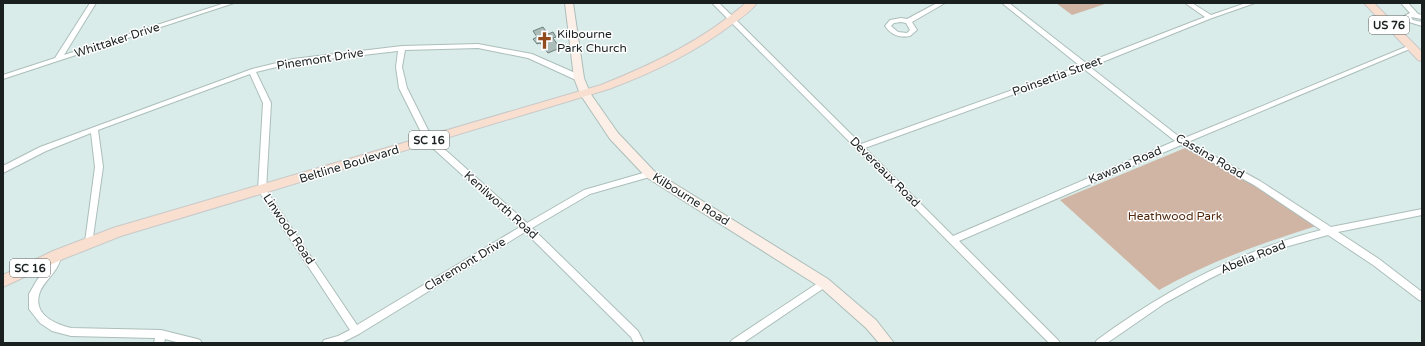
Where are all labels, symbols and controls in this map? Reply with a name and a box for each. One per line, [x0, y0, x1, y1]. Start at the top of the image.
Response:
road number: US 76 [1369, 16, 1409, 34]
street label: Whittaker Drive [73, 20, 162, 60]
place label: Kilbourne Park Church [557, 27, 627, 55]
church icon: Kilbourne Park Church [534, 31, 554, 51]
street label: Pinemont Drive [276, 45, 365, 73]
street label: Poinsettia Street [1010, 53, 1104, 99]
road number: SC 16 [409, 131, 449, 149]
street label: Cassina Road [1173, 131, 1247, 181]
street label: Devereaux Road [847, 134, 923, 210]
street label: Beltline Boulevard [298, 142, 400, 186]
street label: Kawana Road [1086, 143, 1164, 187]
street label: Kenilworth Road [461, 168, 541, 242]
street label: Kilbourne Road [650, 170, 732, 228]
street label: Linwood Road [260, 191, 318, 267]
park label: Heathwood Park [1128, 209, 1223, 223]
street label: Claremont Drive [422, 234, 508, 294]
street label: Abelia Road [1218, 238, 1288, 276]
road number: SC 16 [10, 259, 50, 277]

